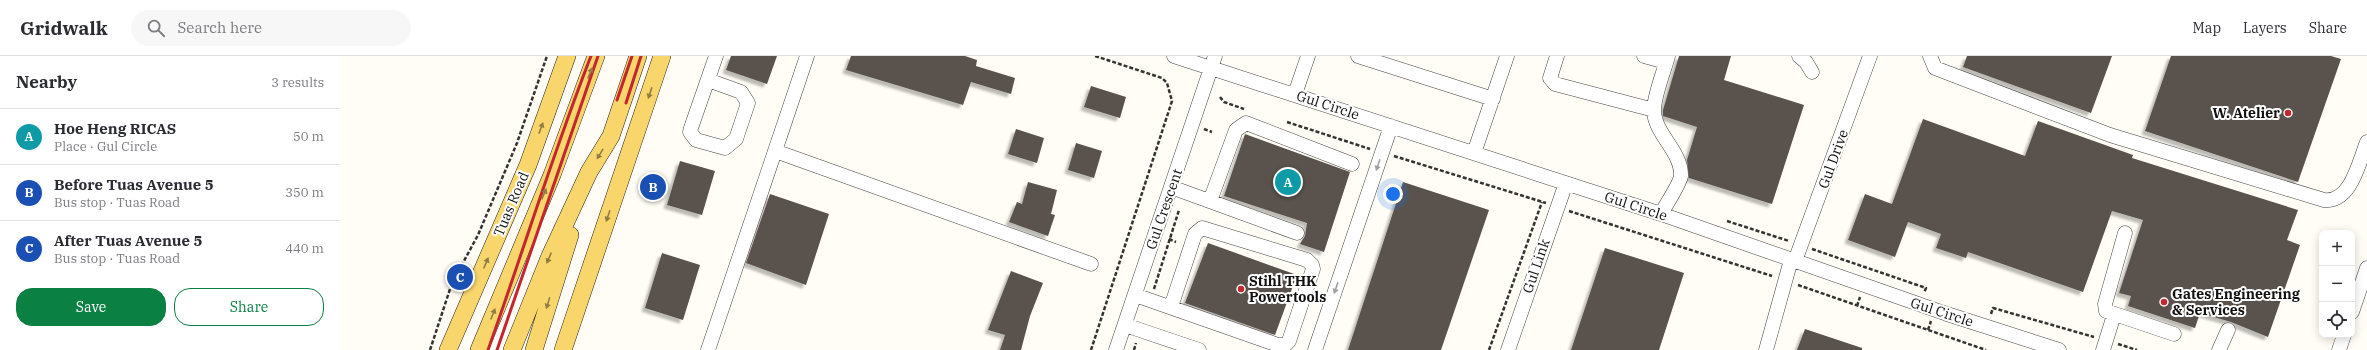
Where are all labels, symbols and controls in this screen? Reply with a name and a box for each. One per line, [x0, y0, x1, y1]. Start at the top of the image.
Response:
search box [131, 10, 411, 46]
text: Gridwalk [20, 16, 107, 40]
icon: search [145, 17, 167, 39]
text: Search here [177, 18, 262, 37]
text: Map [2193, 19, 2221, 37]
text: Layers [2243, 19, 2287, 37]
text: Share [2309, 19, 2347, 37]
one-way arrow [588, 66, 594, 78]
text: Nearby [16, 71, 77, 93]
text: 3 results [271, 74, 324, 91]
street label: Gul Circle [1294, 86, 1362, 124]
one-way arrow [647, 87, 653, 99]
place label: W. Atelier [2212, 104, 2280, 122]
marker: W. Atelier [2283, 108, 2293, 118]
text: Hoe Heng RICAS [54, 119, 176, 138]
one-way arrow [538, 122, 544, 134]
street label: Gul Drive [1814, 127, 1852, 191]
text: A [24, 128, 34, 145]
text: 50 m [293, 128, 324, 145]
text: Place · Gul Circle [54, 138, 157, 155]
one-way arrow [597, 148, 604, 160]
one-way arrow [1375, 159, 1381, 171]
street label: Gul Crescent [1142, 166, 1186, 252]
pin: A [1275, 167, 1301, 197]
street label: Tuas Road [489, 168, 533, 239]
pin: B [640, 172, 666, 202]
text: Before Tuas Avenue 5 [54, 175, 214, 194]
text: B [24, 184, 34, 201]
text: 350 m [285, 184, 324, 201]
your location [1383, 184, 1403, 204]
street label: Gul Circle [1602, 187, 1670, 225]
one-way arrow [540, 188, 547, 200]
text: Bus stop · Tuas Road [54, 194, 180, 211]
one-way arrow [605, 210, 611, 222]
map controls [2319, 230, 2355, 338]
button: + [2319, 230, 2355, 266]
text: After Tuas Avenue 5 [54, 231, 203, 250]
street label: Gul Link [1518, 236, 1554, 295]
text: C [25, 240, 33, 257]
text: 440 m [285, 240, 324, 257]
text: Bus stop · Tuas Road [54, 250, 180, 267]
one-way arrow [546, 253, 552, 264]
one-way arrow [483, 257, 489, 268]
pin: C [447, 262, 473, 292]
button: − [2319, 266, 2355, 302]
place label: Stihl THK Powertools [1249, 272, 1326, 306]
one-way arrow [1333, 282, 1339, 294]
marker: Stihl THK Powertools [1236, 284, 1246, 294]
place label: Gates Engineering & Services [2172, 285, 2301, 319]
button: Save [16, 288, 166, 326]
button: Share [174, 288, 324, 326]
street label: Gul Circle [1908, 293, 1976, 331]
one-way arrow [545, 297, 551, 309]
marker: Gates Engineering & Services [2159, 297, 2169, 307]
button: locate [2319, 302, 2355, 338]
one-way arrow [491, 307, 497, 319]

